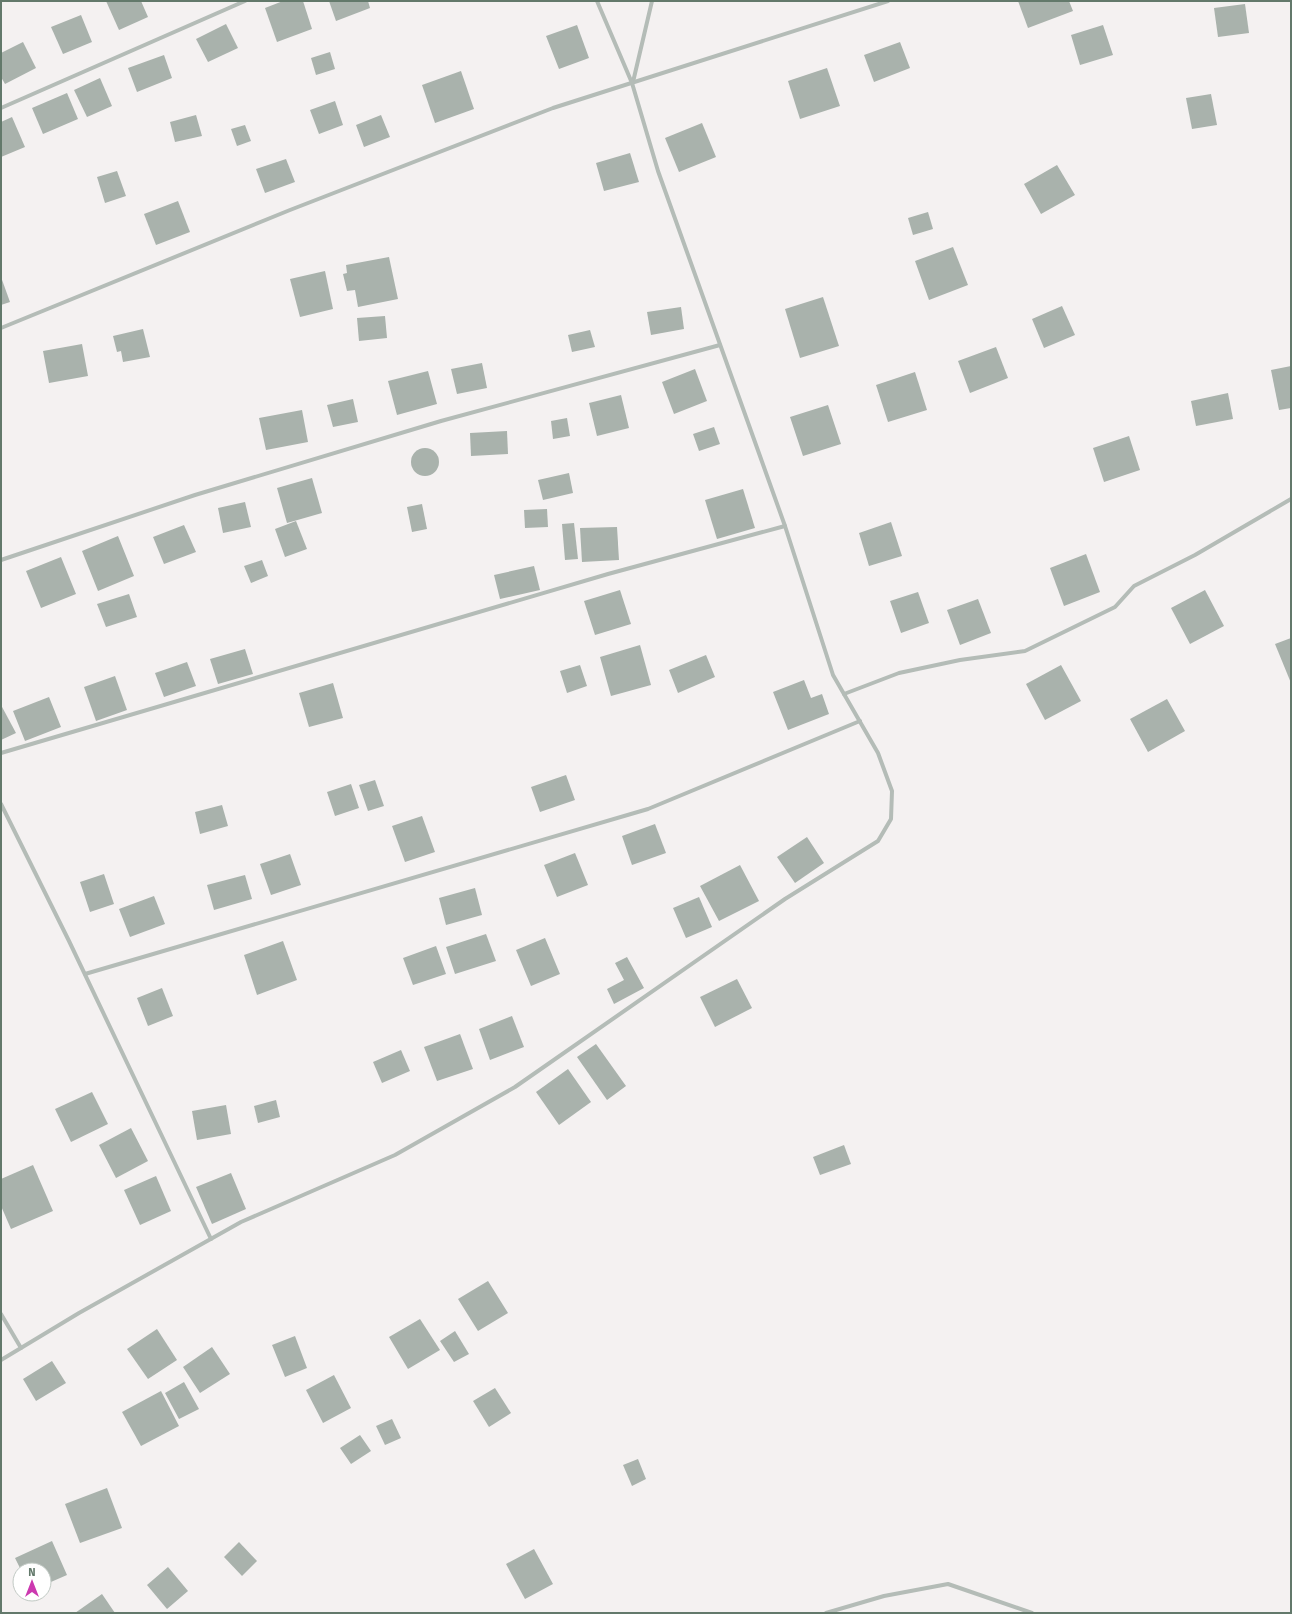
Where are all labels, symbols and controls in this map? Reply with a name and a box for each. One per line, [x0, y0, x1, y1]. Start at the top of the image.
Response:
north arrow [12, 1562, 52, 1602]
text: N [28, 1566, 36, 1579]

